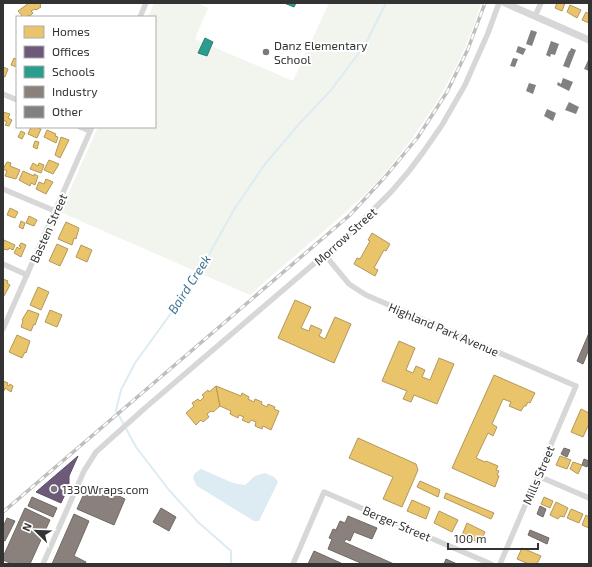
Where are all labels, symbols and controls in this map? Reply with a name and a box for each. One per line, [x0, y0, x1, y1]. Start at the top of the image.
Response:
legend [16, 16, 156, 128]
text: Homes [52, 24, 90, 38]
place label: Danz Elementary School [274, 38, 368, 66]
text: Offices [52, 44, 89, 58]
marker: Danz Elementary School [261, 47, 271, 57]
text: Schools [52, 64, 95, 78]
text: Industry [52, 84, 98, 98]
text: Other [52, 104, 83, 118]
street label: Basten Street [27, 191, 70, 265]
street label: Morrow Street [311, 204, 379, 268]
water label: Baird Creek [164, 251, 214, 317]
street label: Highland Park Avenue [387, 299, 501, 359]
street label: Mills Street [519, 443, 557, 507]
place label: 1330Wraps.com [62, 482, 149, 496]
marker: 1330Wraps.com [49, 484, 59, 494]
street label: Berger Street [361, 502, 433, 544]
north arrow [16, 511, 56, 551]
text: N [19, 521, 34, 533]
scale bar [448, 525, 538, 551]
text: 100 m [454, 531, 486, 545]

